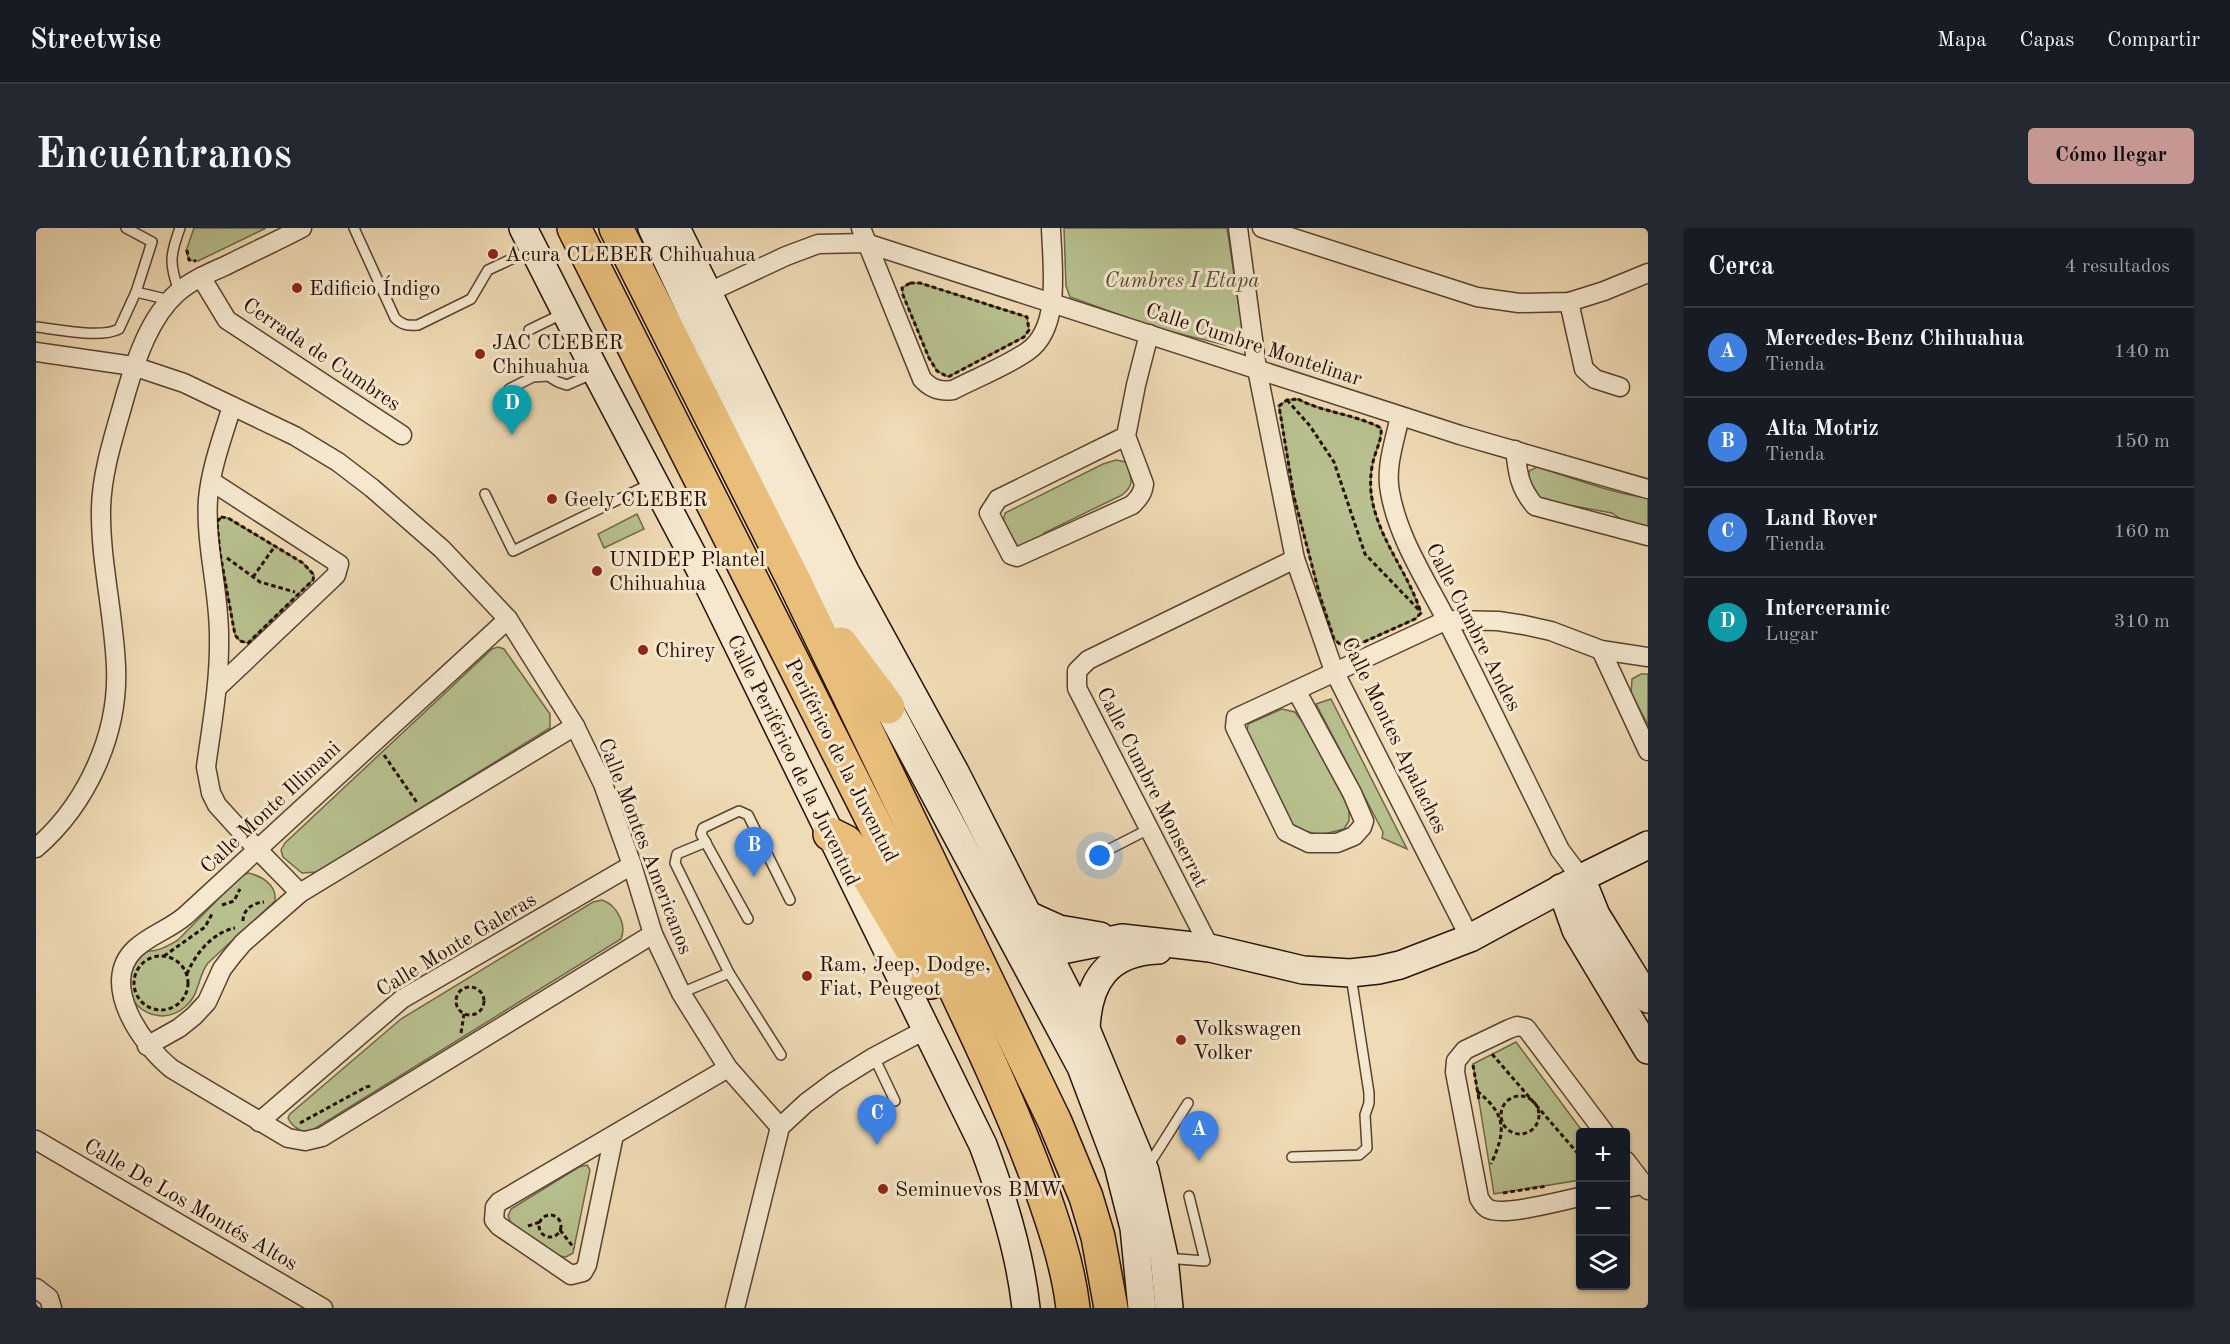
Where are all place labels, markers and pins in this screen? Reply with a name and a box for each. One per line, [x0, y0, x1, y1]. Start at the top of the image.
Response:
place label: Acura CLEBER Chihuahua [505, 245, 756, 266]
marker: Acura CLEBER Chihuahua [486, 247, 500, 261]
place label: Edificio Índigo [309, 275, 440, 300]
marker: Edificio Índigo [290, 281, 304, 295]
place label: JAC CLEBER Chihuahua [492, 333, 624, 378]
marker: JAC CLEBER Chihuahua [473, 347, 487, 361]
pin: D [492, 386, 532, 435]
place label: Geely CLEBER [564, 490, 708, 511]
marker: Geely CLEBER [545, 492, 559, 506]
place label: UNIDEP Plantel Chihuahua [609, 550, 766, 595]
marker: UNIDEP Plantel Chihuahua [590, 564, 604, 578]
place label: Chirey [655, 641, 716, 662]
marker: Chirey [636, 643, 650, 657]
pin: B [734, 828, 774, 877]
place label: Ram, Jeep, Dodge, Fiat, Peugeot [819, 955, 991, 1000]
marker: Ram, Jeep, Dodge, Fiat, Peugeot [800, 969, 814, 983]
place label: Volkswagen Volker [1193, 1019, 1302, 1064]
marker: Volkswagen Volker [1174, 1033, 1188, 1047]
pin: C [858, 1096, 896, 1145]
pin: A [1180, 1112, 1218, 1161]
place label: Seminuevos BMW [895, 1180, 1062, 1201]
marker: Seminuevos BMW [876, 1182, 890, 1196]

